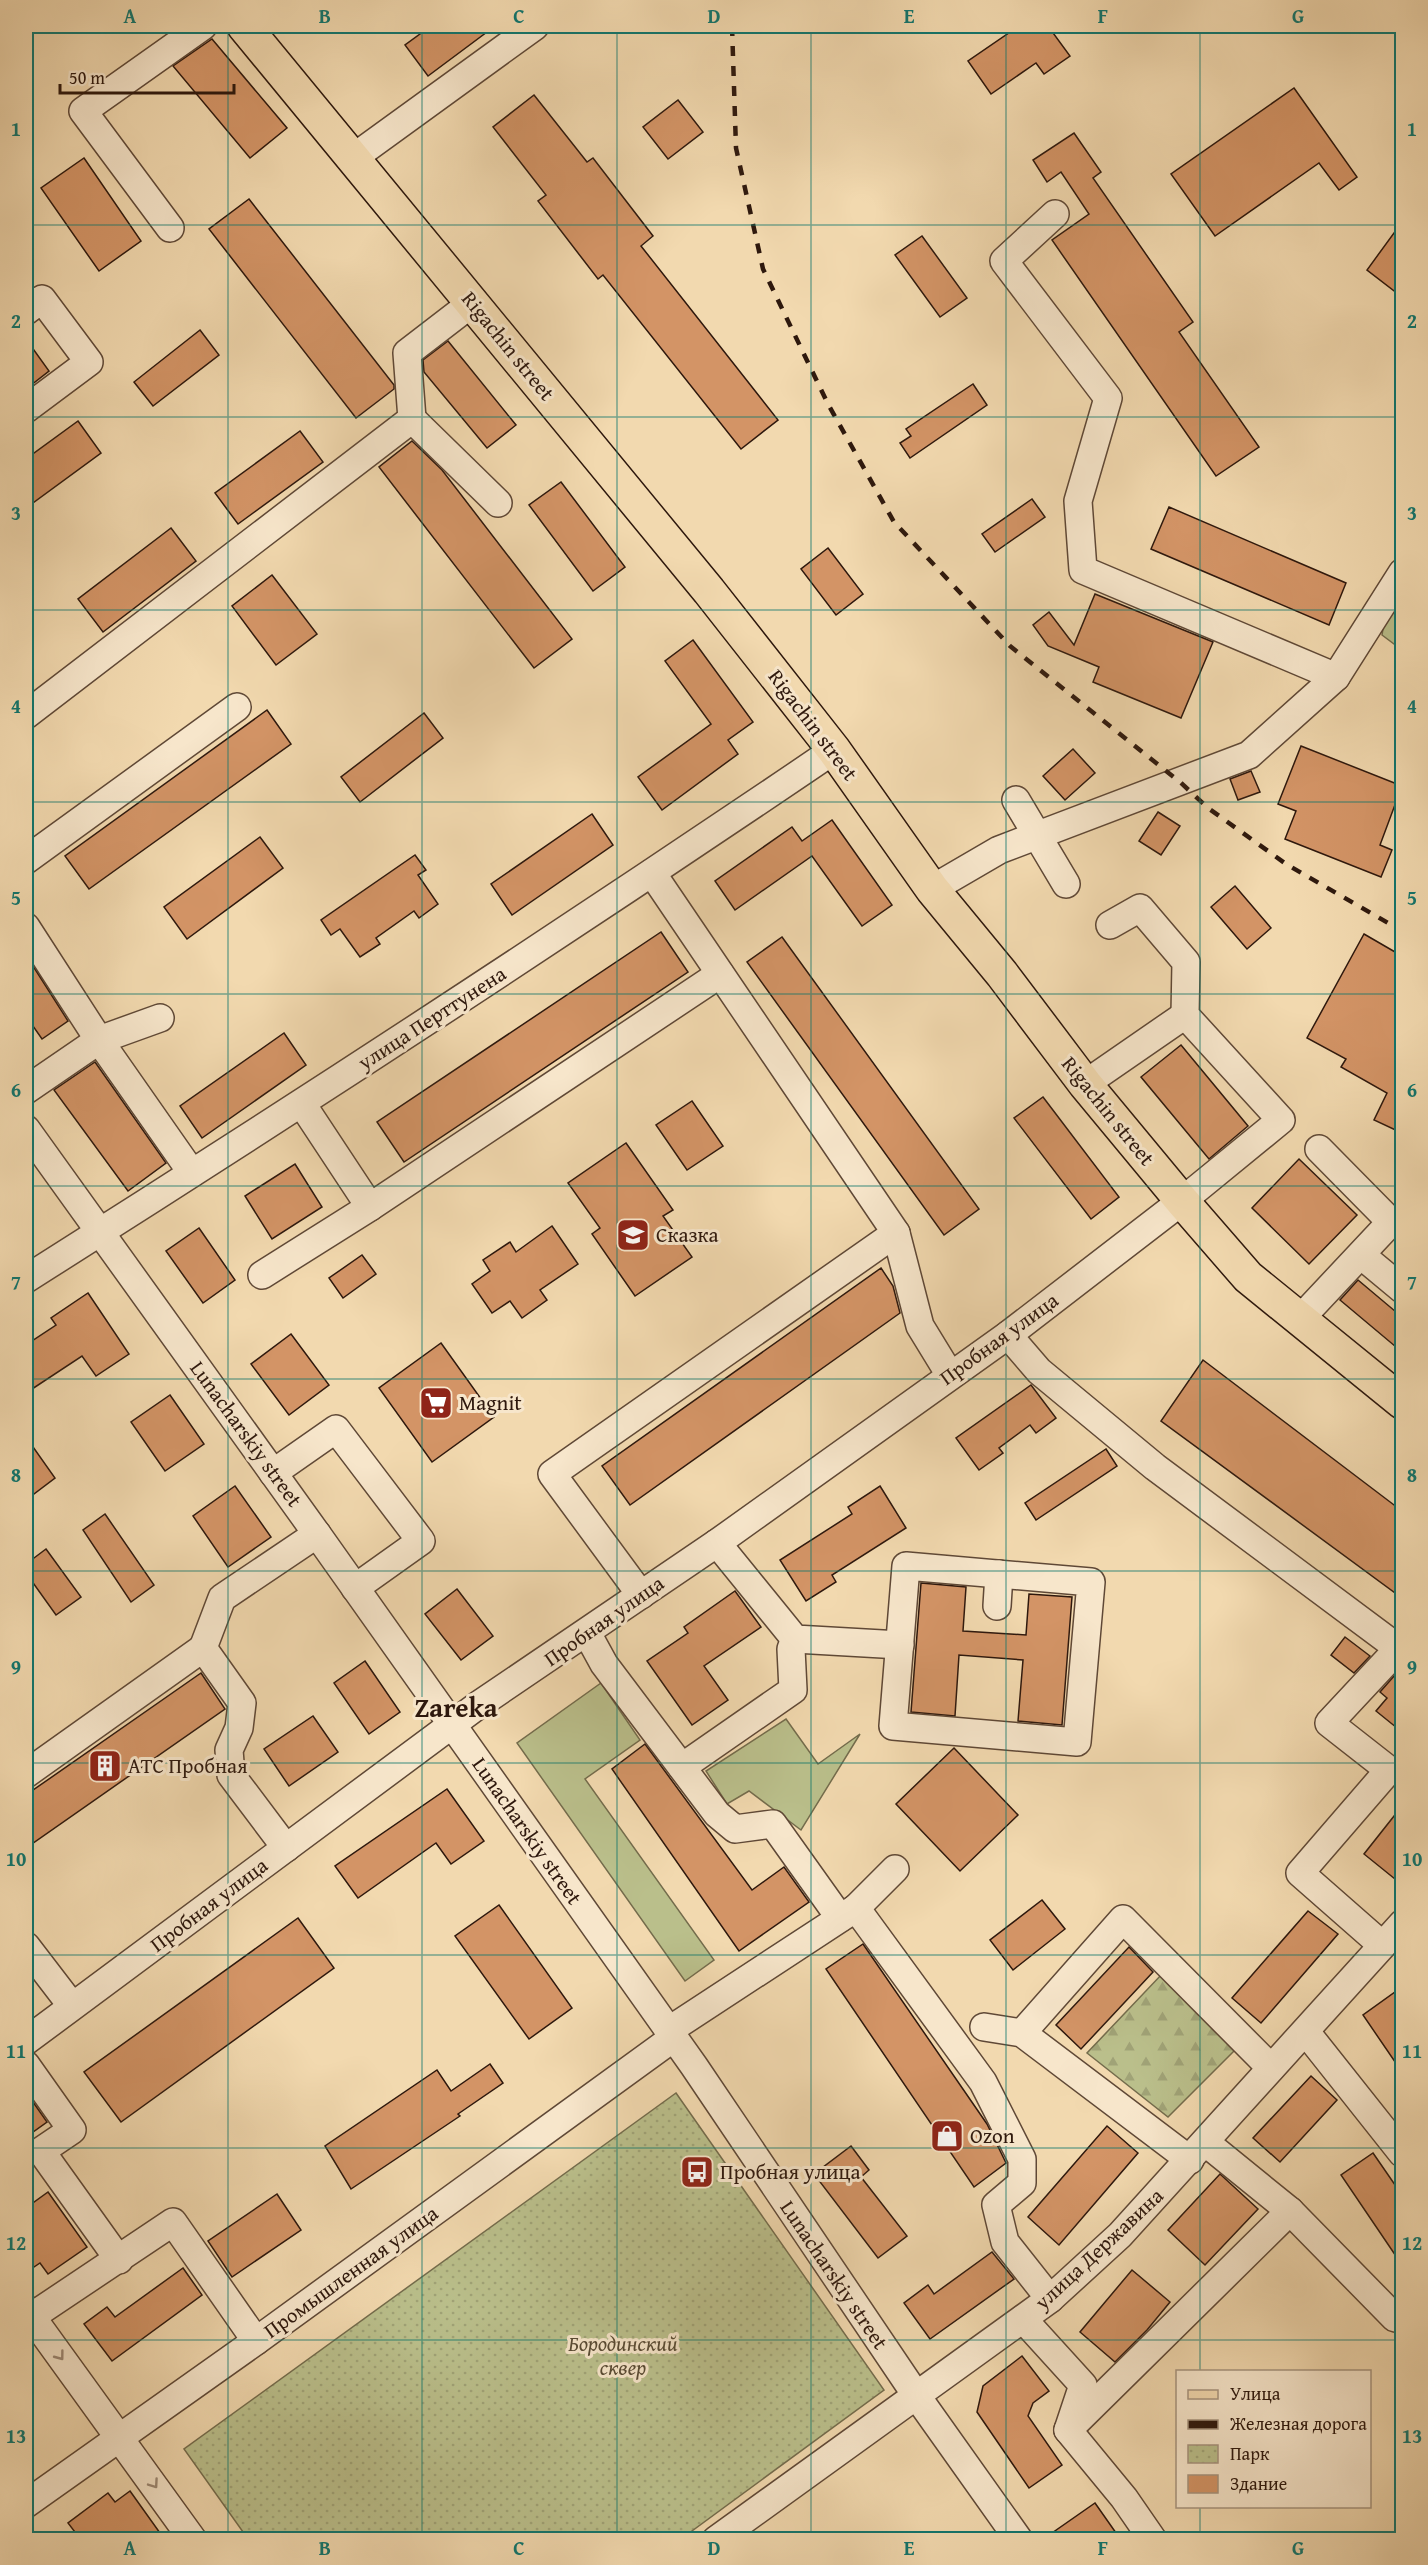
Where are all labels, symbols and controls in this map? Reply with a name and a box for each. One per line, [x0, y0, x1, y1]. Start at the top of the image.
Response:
text: A [124, 1, 137, 30]
text: B [319, 1, 331, 30]
text: C [513, 1, 525, 30]
text: D [707, 1, 721, 30]
text: E [904, 1, 915, 30]
text: F [1098, 1, 1108, 30]
text: G [1292, 1, 1304, 30]
scale bar [60, 57, 234, 95]
text: 50 m [69, 64, 105, 91]
text: 1 [11, 114, 21, 143]
text: 1 [1407, 114, 1417, 143]
street label: Rigachin street [455, 284, 563, 407]
text: 2 [11, 306, 21, 335]
text: 2 [1407, 306, 1417, 335]
text: 3 [11, 498, 21, 527]
text: 3 [1407, 498, 1417, 527]
street label: Rigachin street [761, 662, 866, 787]
text: 4 [11, 691, 21, 720]
text: 4 [1407, 691, 1417, 720]
text: 5 [11, 883, 21, 912]
text: 5 [1407, 883, 1417, 912]
street label: улица Перттунена [351, 958, 512, 1078]
street label: Rigachin street [1055, 1049, 1163, 1172]
text: 6 [11, 1075, 21, 1104]
text: 6 [1407, 1075, 1417, 1104]
school or university icon: Сказка [615, 1217, 651, 1253]
place label: Сказка [656, 1219, 719, 1250]
text: 7 [11, 1267, 21, 1296]
text: 7 [1407, 1267, 1417, 1296]
street label: Пробная улица [933, 1285, 1065, 1392]
street label: Lunacharskiy street [183, 1354, 310, 1514]
supermarket icon: Magnit [418, 1385, 454, 1421]
place label: Magnit [459, 1387, 522, 1418]
text: 8 [11, 1460, 21, 1489]
text: 8 [1407, 1460, 1417, 1489]
street label: Пробная улица [537, 1568, 670, 1674]
text: 9 [11, 1652, 21, 1681]
text: 9 [1407, 1652, 1417, 1681]
district label: Zareka [414, 1687, 498, 1727]
building icon: АТС Пробная [87, 1748, 123, 1784]
place label: АТС Пробная [128, 1750, 248, 1781]
street label: Lunacharskiy street [465, 1751, 590, 1911]
text: 10 [6, 1844, 26, 1873]
text: 10 [1402, 1844, 1422, 1873]
street label: Пробная улица [143, 1850, 274, 1959]
text: 11 [6, 2036, 26, 2065]
text: 11 [1402, 2036, 1422, 2065]
shop icon: Ozon [929, 2118, 965, 2154]
place label: Ozon [970, 2120, 1015, 2151]
bus stop icon: Пробная улица [679, 2154, 715, 2190]
place label: Пробная улица [720, 2156, 860, 2187]
street label: улица Державина [1027, 2181, 1170, 2317]
street label: Lunacharskiy street [773, 2194, 896, 2356]
street label: Промышленная улица [257, 2198, 444, 2346]
text: 12 [6, 2228, 26, 2257]
text: 12 [1402, 2228, 1422, 2257]
park label: Бородинский сквер [568, 2328, 678, 2383]
one-way arrow [53, 2350, 64, 2361]
legend [1176, 2370, 1371, 2508]
text: Улица [1230, 2380, 1281, 2407]
text: Железная дорога [1229, 2410, 1367, 2437]
text: 13 [6, 2421, 26, 2450]
text: 13 [1402, 2421, 1422, 2450]
text: Парк [1230, 2440, 1270, 2467]
text: Здание [1230, 2470, 1287, 2497]
one-way arrow [147, 2477, 158, 2488]
text: A [124, 2533, 137, 2562]
text: B [319, 2533, 331, 2562]
text: C [513, 2533, 525, 2562]
text: D [707, 2533, 721, 2562]
text: E [904, 2533, 915, 2562]
text: F [1098, 2533, 1108, 2562]
text: G [1292, 2533, 1304, 2562]

